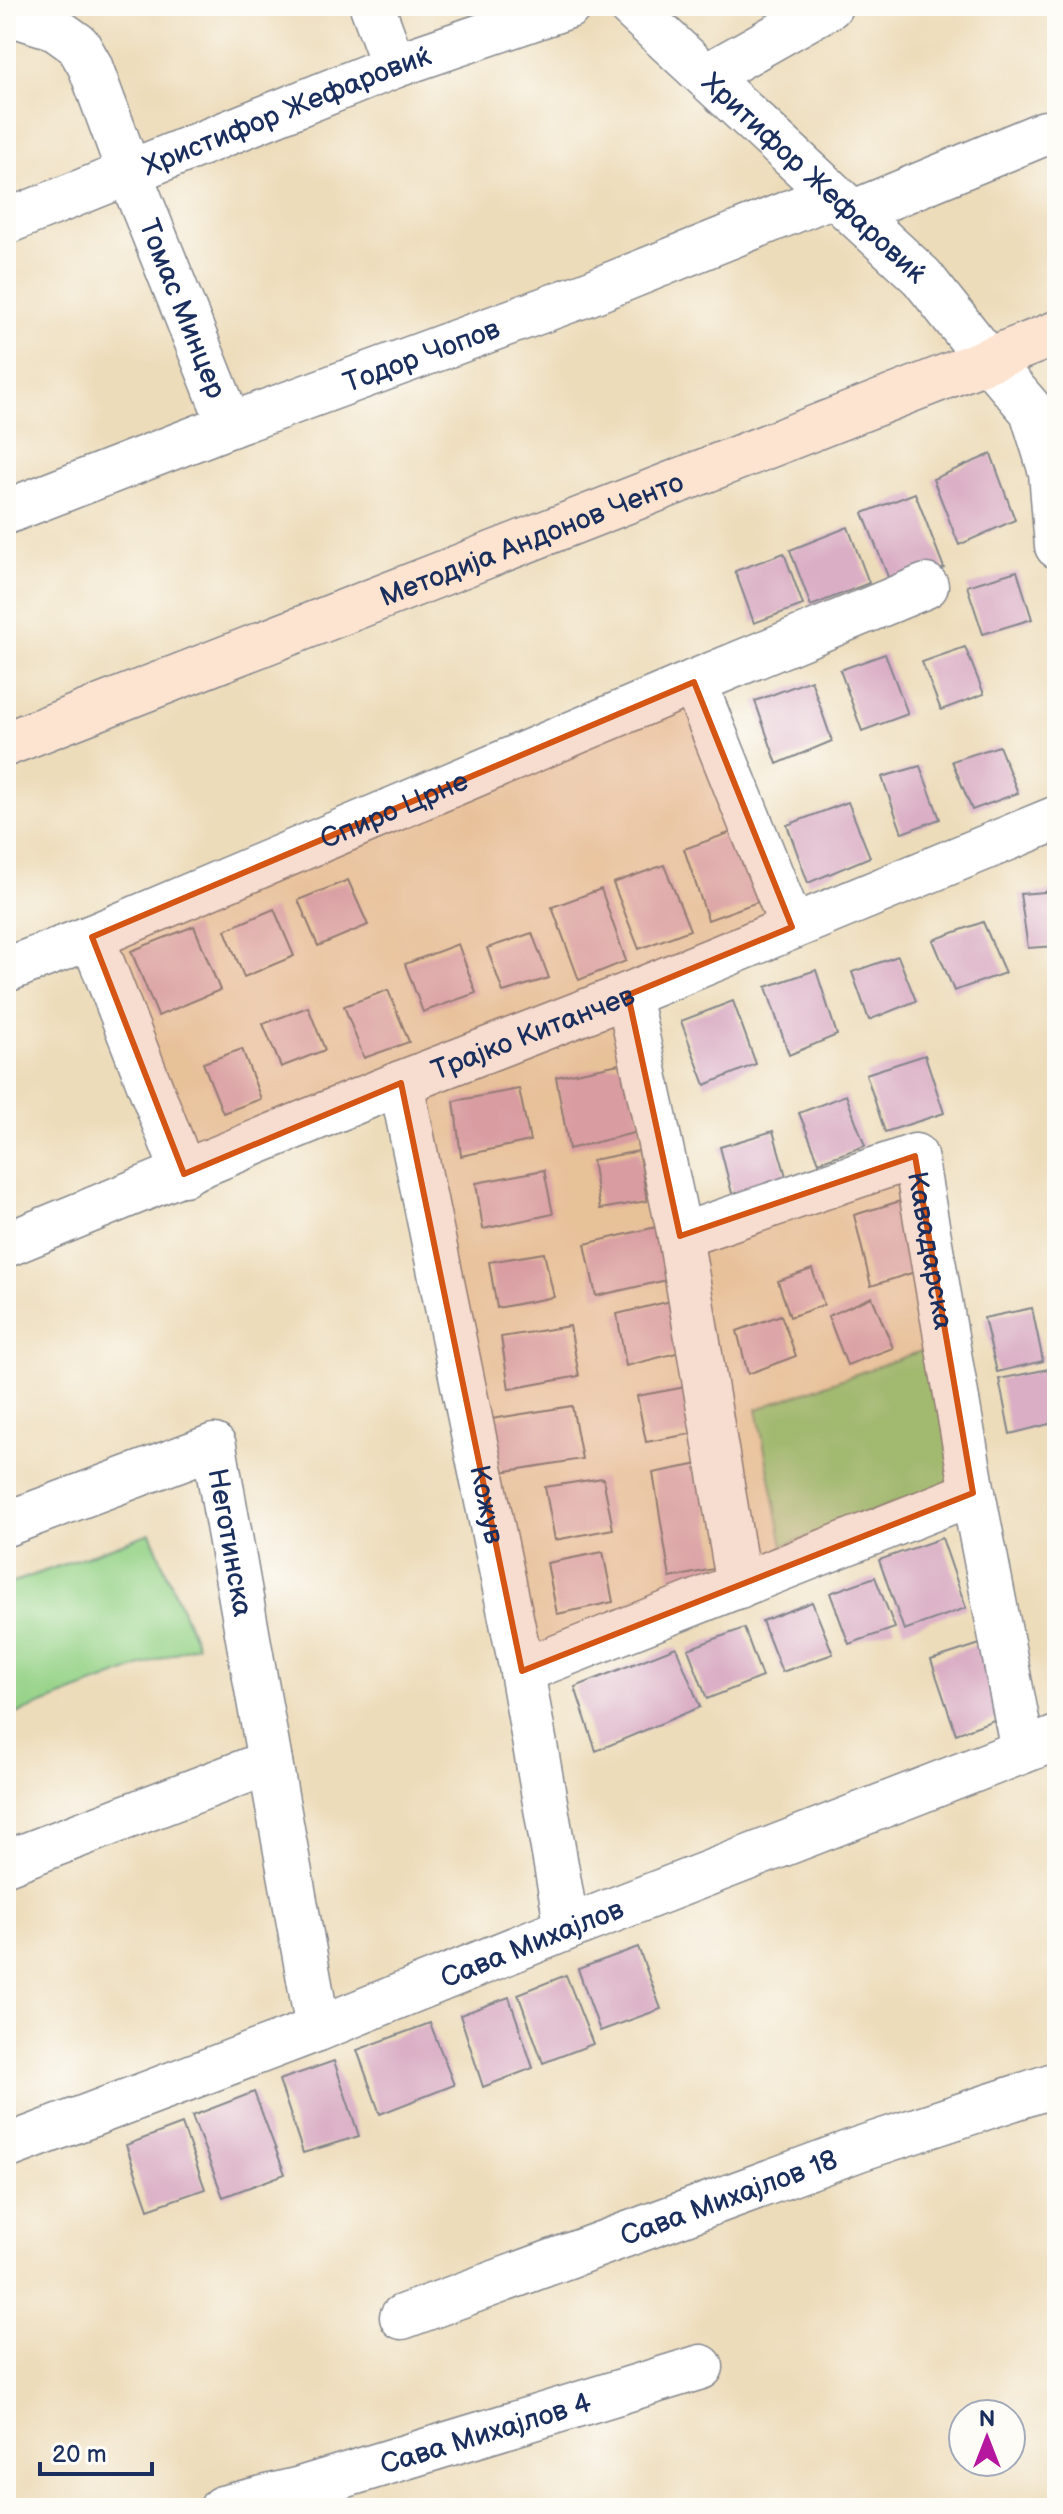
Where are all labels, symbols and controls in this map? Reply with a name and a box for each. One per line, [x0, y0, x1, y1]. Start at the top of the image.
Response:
street label: Христифор Жефаровиќ [138, 39, 436, 183]
street label: Хритифор Жефаровиќ [695, 66, 933, 291]
street label: Томас Минцер [131, 214, 233, 403]
street label: Тодор Чопов [339, 312, 505, 400]
street label: Методија Андонов Ченто [375, 466, 688, 614]
street label: Спиро Црне [316, 765, 473, 856]
street label: Трајко Китанчев [427, 979, 640, 1088]
street label: Кавадарска [900, 1169, 960, 1333]
street label: Кожув [462, 1462, 510, 1547]
street label: Неготинска [200, 1466, 259, 1620]
street label: Сава Михајлов [436, 1893, 629, 1996]
street label: Сава Михајлов 18 [616, 2143, 842, 2253]
street label: Сава Михајлов 4 [376, 2386, 595, 2482]
north arrow [947, 2398, 1027, 2478]
text: N [979, 2406, 995, 2433]
scale bar [40, 2426, 152, 2476]
text: 20 m [52, 2440, 107, 2469]

